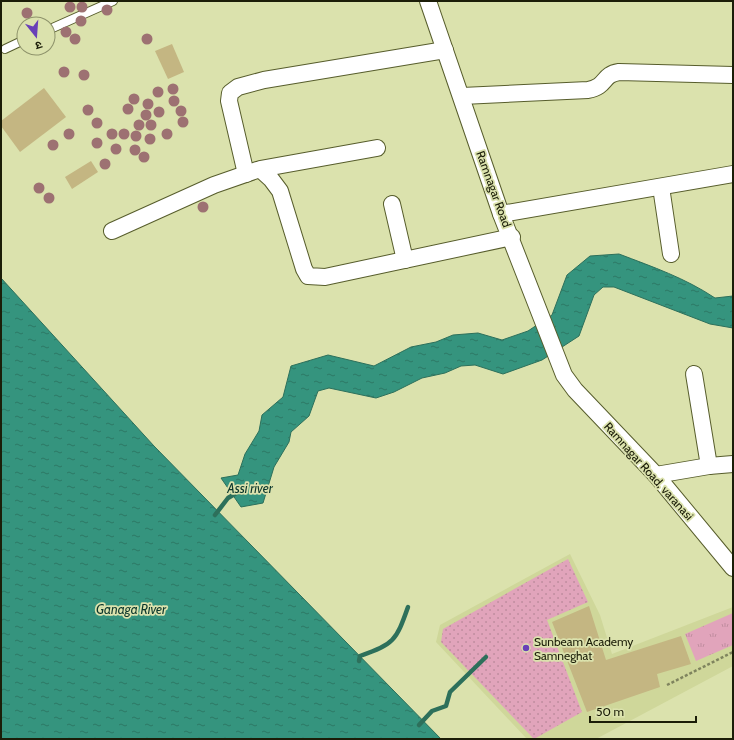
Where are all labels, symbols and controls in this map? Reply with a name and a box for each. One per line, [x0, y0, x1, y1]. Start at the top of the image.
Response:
north arrow [16, 16, 56, 56]
text: उ [33, 38, 44, 53]
street label: Ramnagar Road [473, 149, 515, 229]
street label: Ramnagar Road, varanasi [601, 419, 697, 523]
water label: Assi river [226, 480, 274, 496]
water label: Ganaga River [96, 601, 167, 617]
place label: Sunbeam Academy Samneghat [534, 634, 633, 663]
marker: Sunbeam Academy Samneghat [521, 643, 531, 653]
scale bar [590, 698, 696, 724]
text: 50 m [596, 704, 624, 719]

